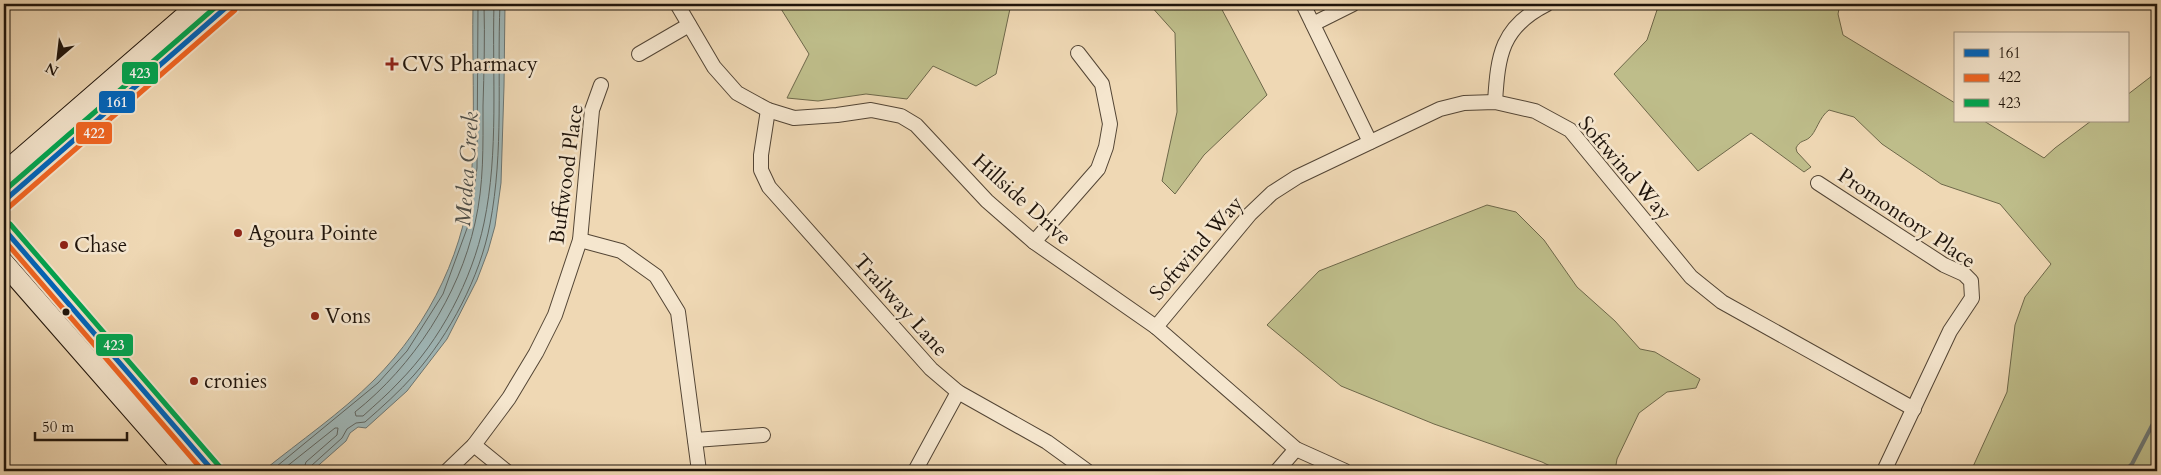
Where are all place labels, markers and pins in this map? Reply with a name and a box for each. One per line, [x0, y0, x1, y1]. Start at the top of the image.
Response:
place label: CVS Pharmacy [402, 50, 538, 79]
marker: CVS Pharmacy [386, 58, 398, 70]
place label: Agoura Pointe [248, 219, 378, 248]
marker: Agoura Pointe [232, 227, 244, 239]
place label: Chase [74, 231, 127, 260]
marker: Chase [58, 239, 70, 251]
place label: Vons [325, 302, 371, 331]
unlabelled marker [61, 307, 71, 317]
marker: Vons [309, 310, 321, 322]
place label: cronies [204, 367, 267, 396]
marker: cronies [188, 375, 200, 387]

